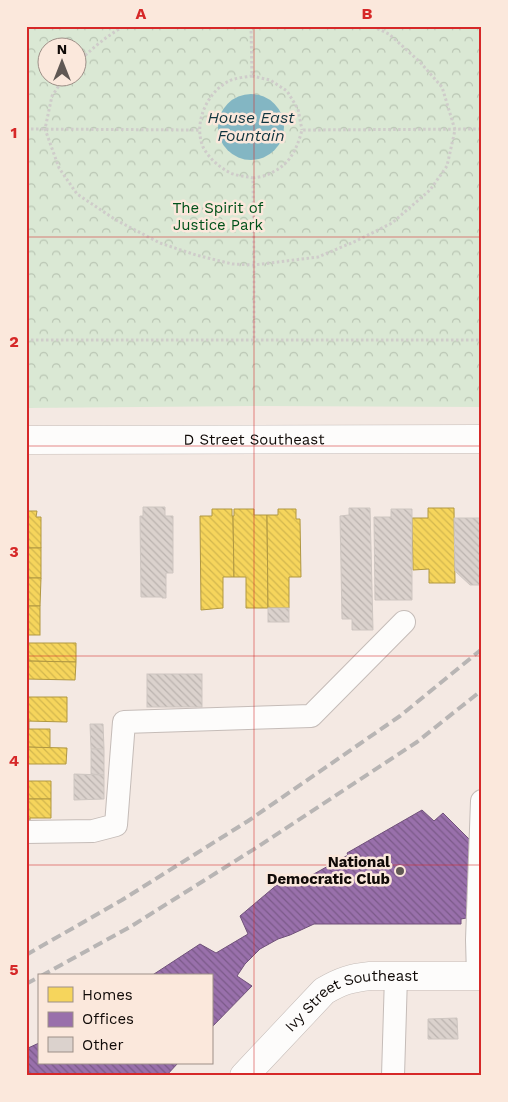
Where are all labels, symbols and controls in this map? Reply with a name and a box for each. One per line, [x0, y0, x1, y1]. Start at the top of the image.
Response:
text: A [136, 4, 147, 23]
text: B [362, 4, 373, 23]
north arrow [38, 38, 88, 88]
text: N [57, 41, 67, 57]
water label: House East Fountain [207, 108, 295, 145]
text: 1 [11, 123, 17, 142]
park label: The Spirit of Justice Park [172, 199, 264, 234]
text: 2 [9, 332, 19, 351]
street label: D Street Southeast [183, 430, 325, 449]
text: 3 [9, 542, 19, 561]
text: 4 [9, 751, 19, 770]
place label: National Democratic Club [267, 853, 390, 888]
marker: National Democratic Club [394, 865, 406, 877]
text: 5 [9, 960, 19, 979]
street label: Ivy Street Southeast [281, 967, 419, 1036]
legend [38, 974, 212, 1064]
text: Homes [82, 986, 133, 1004]
text: Offices [82, 1010, 134, 1028]
text: Other [82, 1036, 124, 1054]

